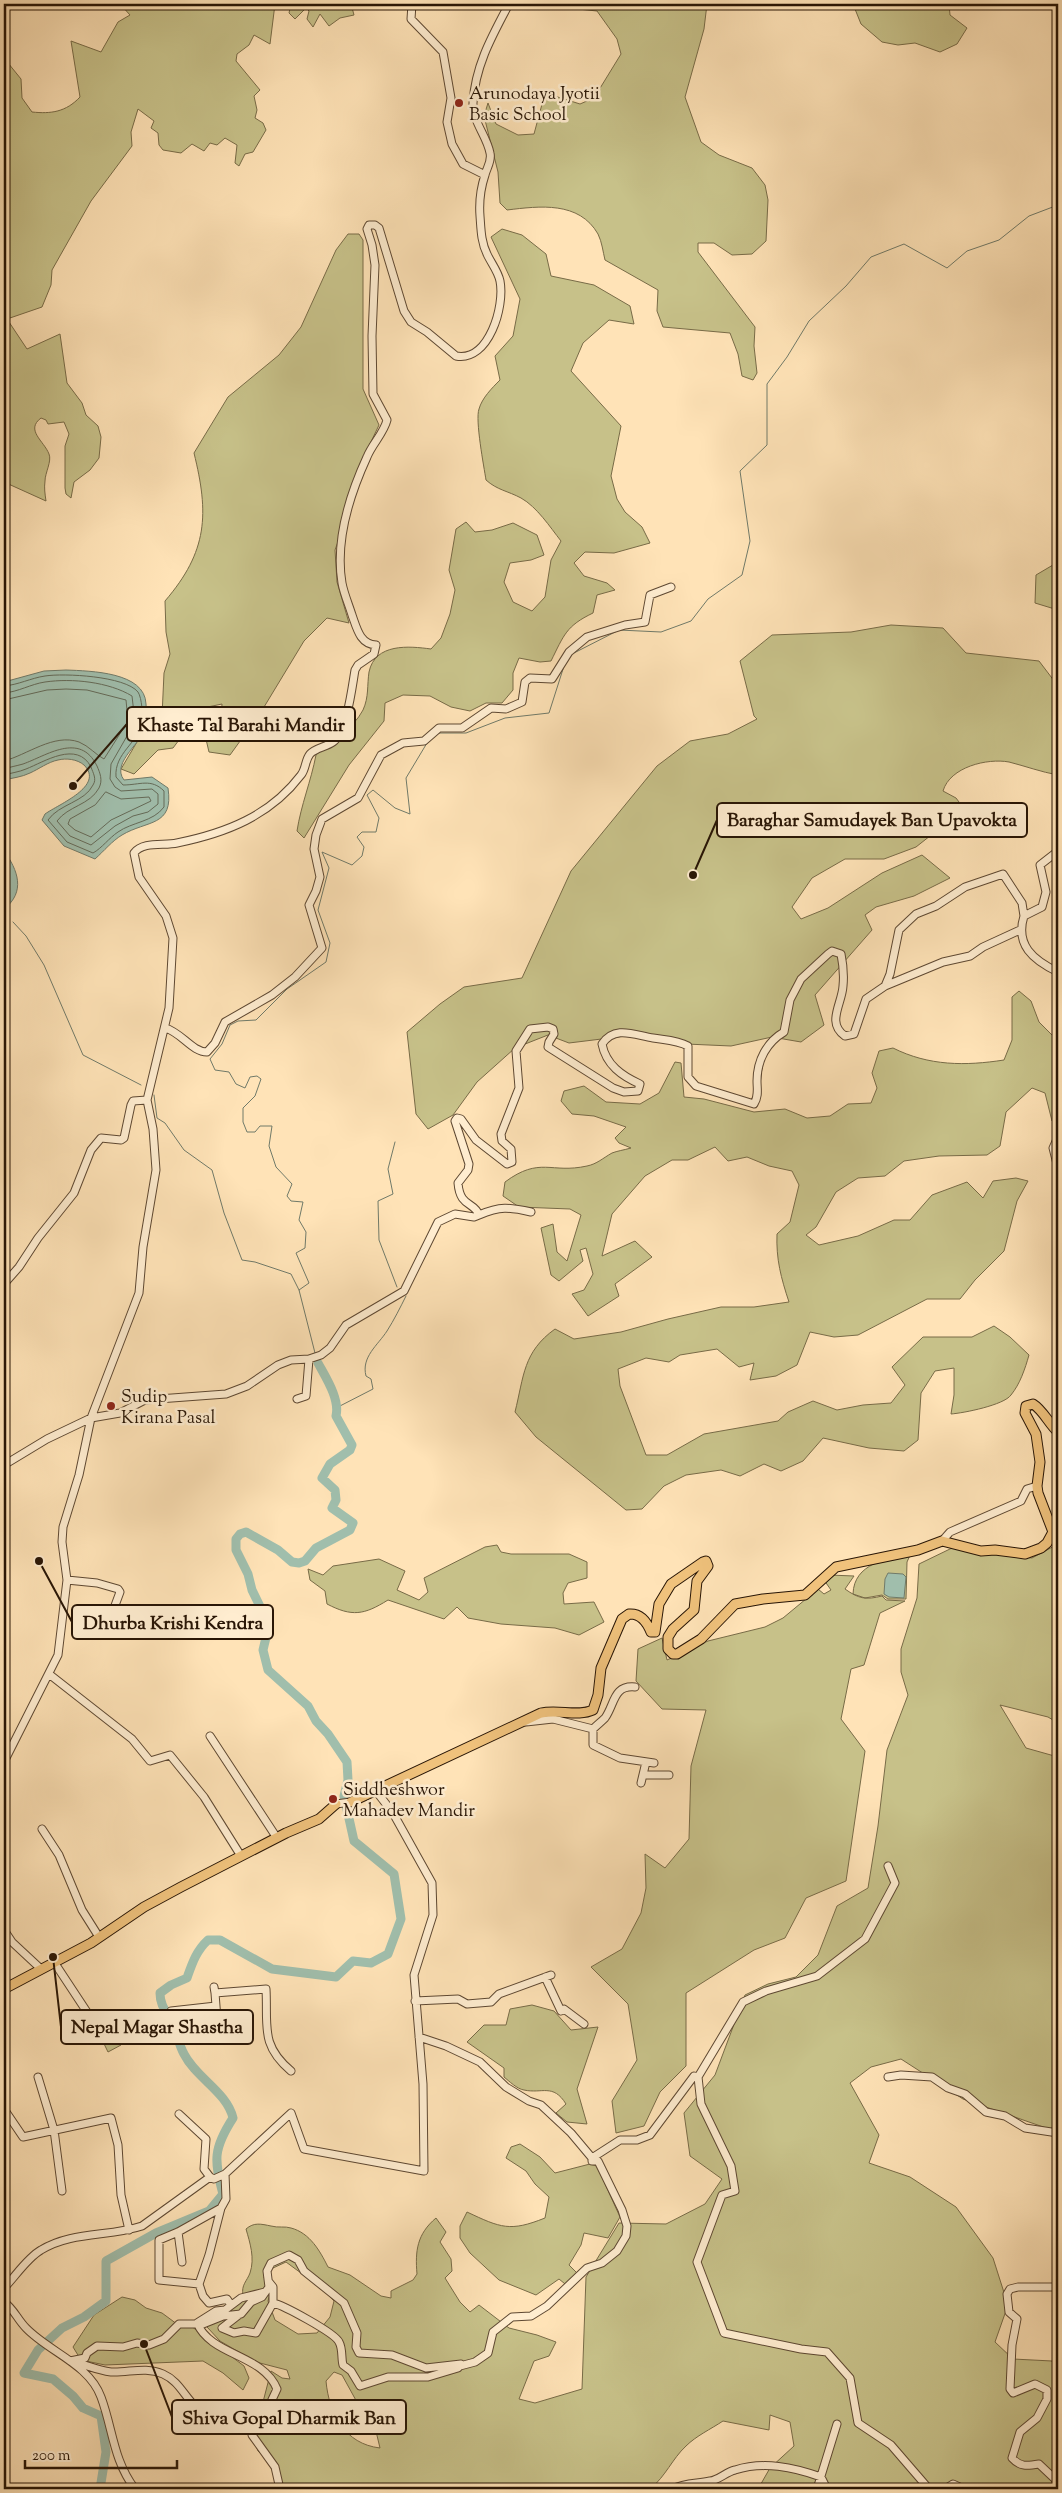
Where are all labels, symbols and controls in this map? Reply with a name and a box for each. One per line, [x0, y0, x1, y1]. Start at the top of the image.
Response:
place label: Arunodaya Jyotii Basic School [469, 82, 600, 129]
marker: Arunodaya Jyotii Basic School [453, 97, 465, 109]
callout: Khaste Tal Barahi Mandir [127, 707, 355, 741]
text: Khaste Tal Barahi Mandir [137, 713, 346, 740]
callout: Baraghar Samudayek Ban Upavokta [717, 803, 1027, 837]
text: Baraghar Samudayek Ban Upavokta [727, 808, 1017, 835]
place label: Sudip Kirana Pasal [121, 1385, 215, 1432]
marker: Sudip Kirana Pasal [105, 1400, 117, 1412]
callout: Dhurba Krishi Kendra [72, 1605, 273, 1639]
text: Dhurba Krishi Kendra [83, 1611, 263, 1638]
place label: Siddheshwor Mahadev Mandir [343, 1778, 475, 1825]
marker: Siddheshwor Mahadev Mandir [327, 1793, 339, 1805]
callout: Nepal Magar Shastha [61, 2010, 253, 2044]
text: Nepal Magar Shastha [71, 2015, 243, 2042]
callout: Shiva Gopal Dharmik Ban [172, 2400, 406, 2434]
text: Shiva Gopal Dharmik Ban [182, 2406, 397, 2433]
scale bar [25, 2438, 178, 2470]
text: 200 m [32, 2446, 71, 2467]

